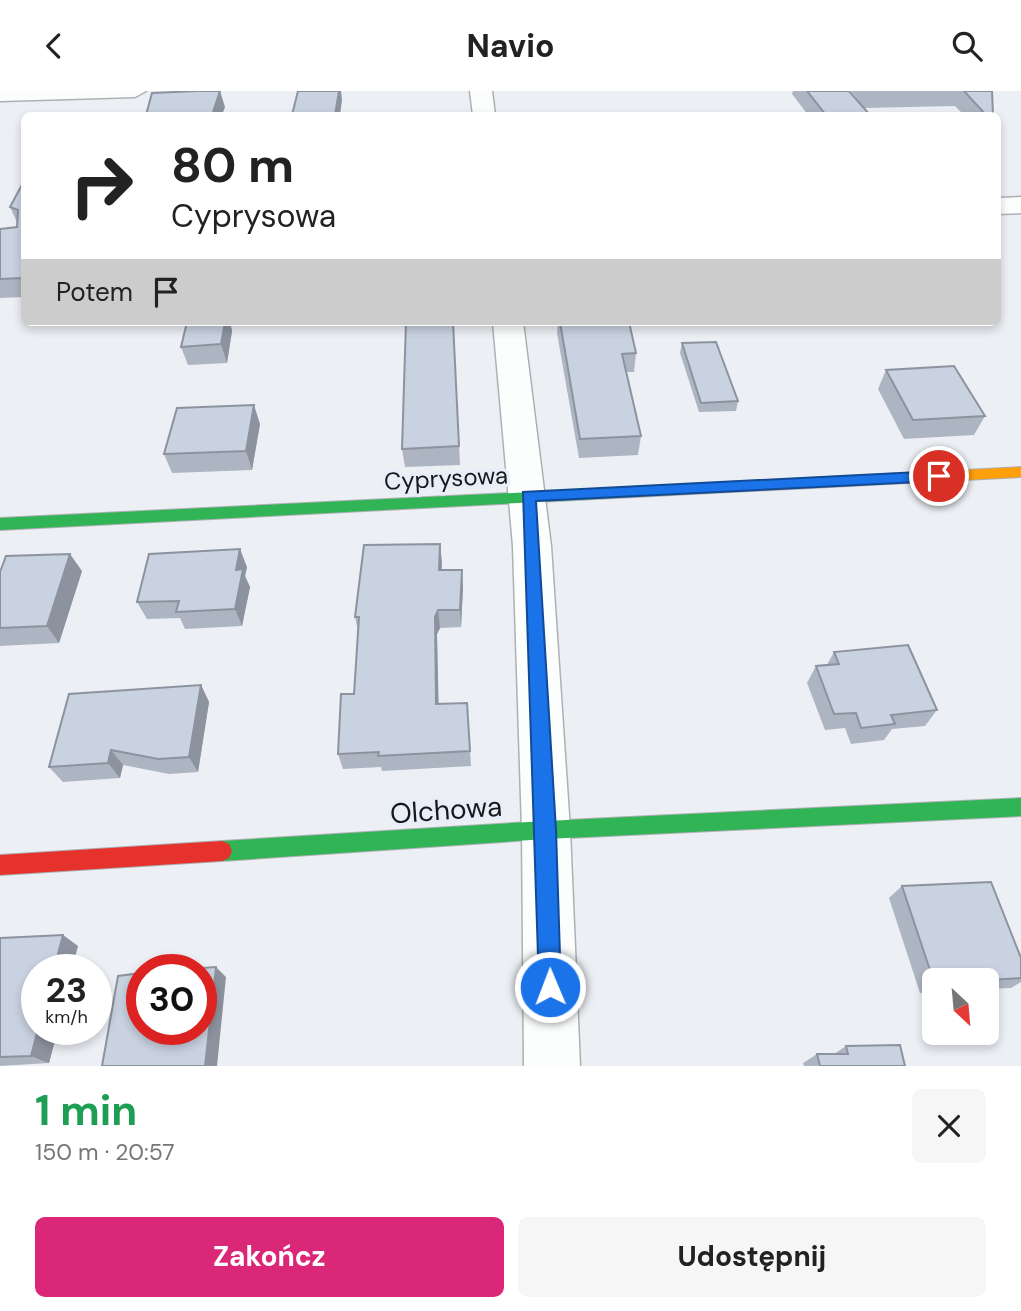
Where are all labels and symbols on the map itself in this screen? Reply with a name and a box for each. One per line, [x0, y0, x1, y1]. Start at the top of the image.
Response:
pin [909, 446, 969, 506]
street label: Cyprysowa [383, 459, 509, 497]
street label: Olchowa [389, 788, 503, 832]
position arrow [513, 950, 587, 1024]
speed limit sign: 30 [126, 954, 217, 1045]
north arrow [922, 968, 999, 1045]

